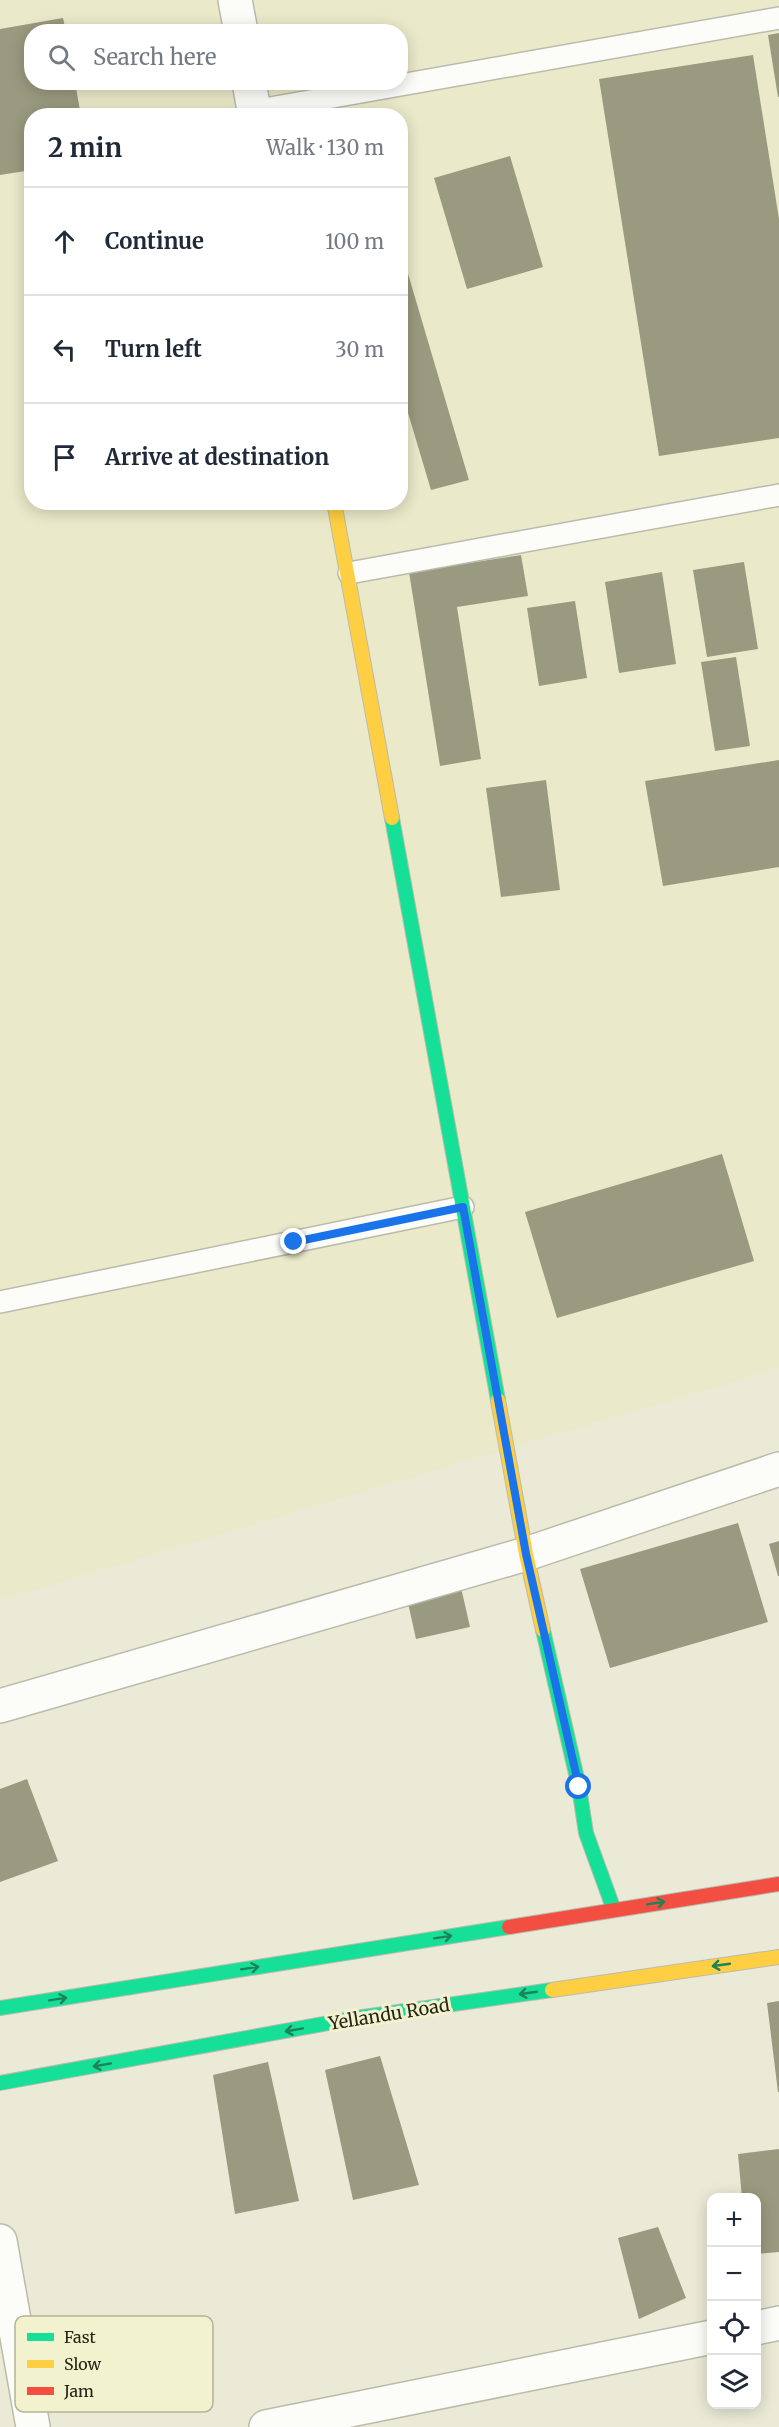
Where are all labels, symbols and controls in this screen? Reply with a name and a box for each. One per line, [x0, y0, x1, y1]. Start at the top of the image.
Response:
search box [24, 24, 408, 90]
icon: search [45, 41, 78, 74]
text: Search here [93, 43, 216, 71]
text: 2 min [48, 131, 122, 164]
text: Walk · 130 m [266, 135, 384, 160]
icon: ahead [48, 225, 81, 258]
text: Continue [105, 227, 204, 255]
text: 100 m [325, 229, 384, 254]
icon: left [48, 333, 81, 366]
text: Turn left [105, 335, 202, 363]
text: 30 m [335, 337, 384, 362]
icon: arrive [48, 441, 81, 474]
text: Arrive at destination [105, 443, 329, 471]
route end [280, 1228, 306, 1254]
route start [565, 1773, 591, 1799]
one-way arrow [646, 1898, 666, 1909]
one-way arrow [432, 1932, 452, 1943]
one-way arrow [712, 1960, 731, 1971]
one-way arrow [240, 1963, 260, 1974]
one-way arrow [519, 1988, 539, 1999]
one-way arrow [47, 1993, 67, 2004]
street label: Yellandu Road [326, 1993, 451, 2035]
one-way arrow [285, 2025, 304, 2036]
one-way arrow [93, 2060, 112, 2071]
map controls [707, 2193, 761, 2409]
button: + [707, 2193, 761, 2247]
button: − [707, 2247, 761, 2301]
button: locate [707, 2301, 761, 2355]
legend [15, 2316, 213, 2412]
text: Fast [64, 2327, 97, 2347]
text: Slow [64, 2354, 102, 2374]
button: layers [707, 2355, 761, 2409]
text: Jam [63, 2381, 94, 2401]

